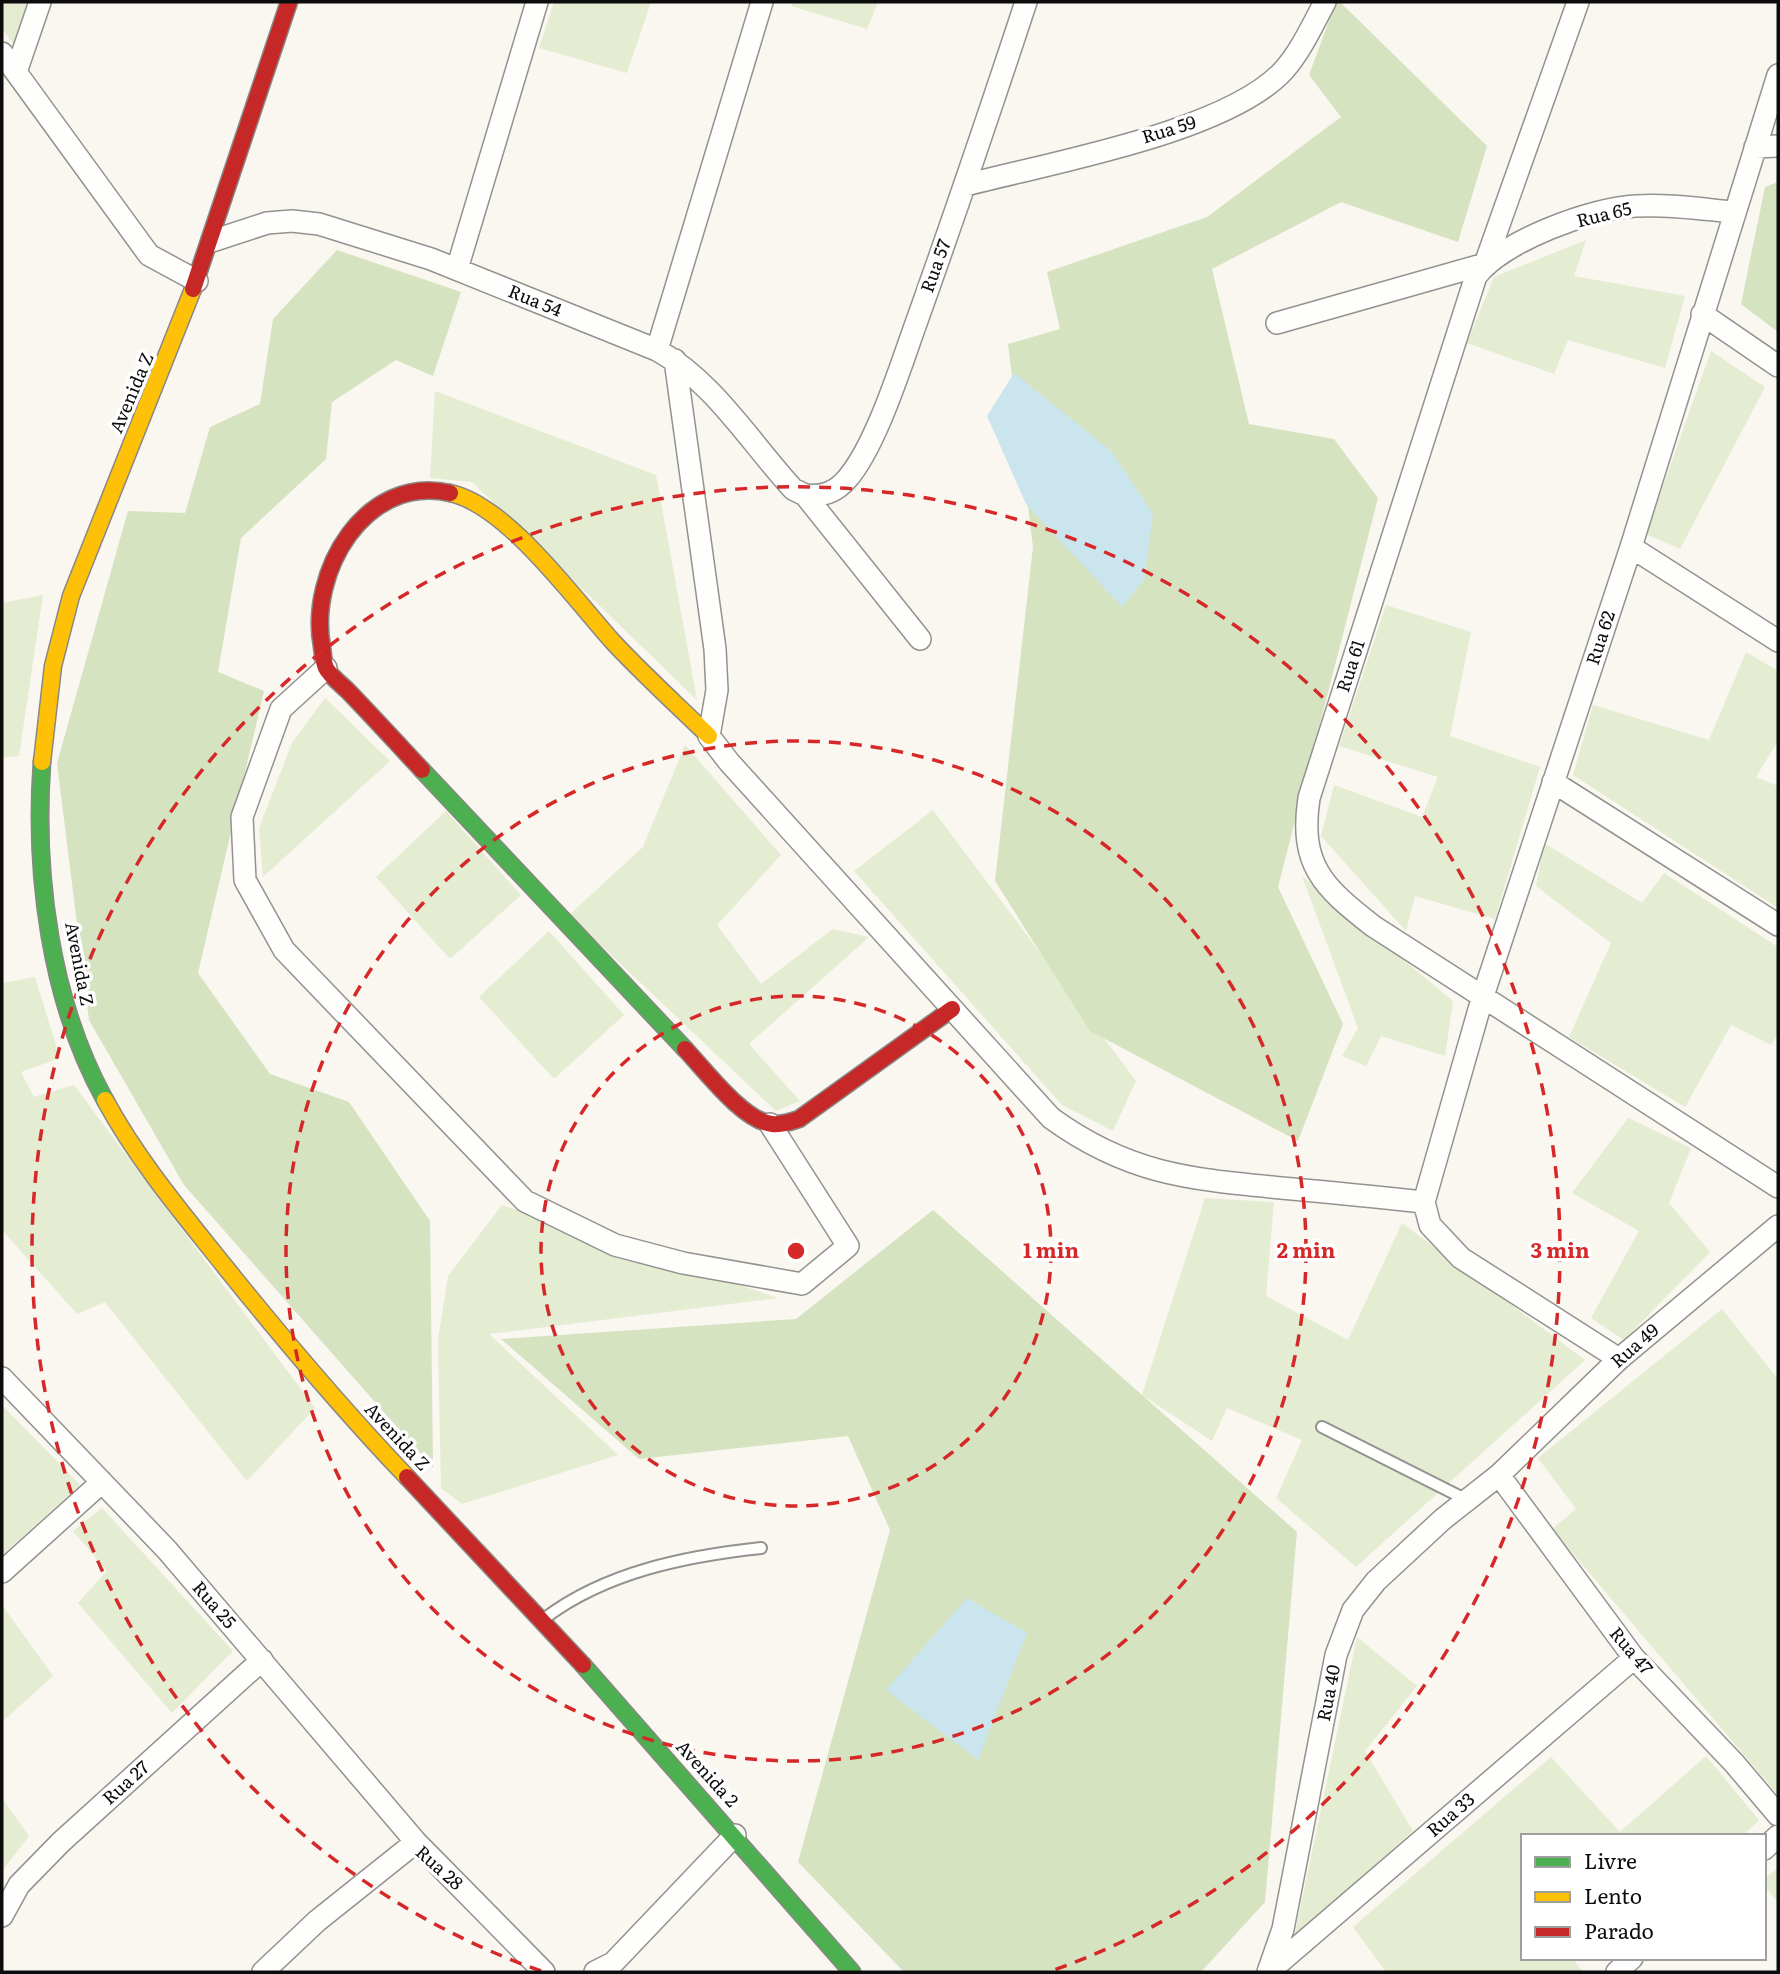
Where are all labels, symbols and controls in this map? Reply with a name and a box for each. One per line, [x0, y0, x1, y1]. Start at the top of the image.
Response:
street label: Rua 59 [1138, 108, 1199, 150]
street label: Rua 65 [1573, 194, 1634, 233]
street label: Rua 57 [912, 235, 957, 296]
street label: Rua 54 [505, 277, 567, 323]
street label: Avenida Z [102, 348, 160, 437]
street label: Rua 62 [1578, 607, 1621, 668]
street label: Rua 61 [1328, 636, 1371, 695]
street label: Avenida Z [59, 919, 102, 1008]
text: 1 min [1023, 1233, 1079, 1264]
text: 2 min [1277, 1233, 1336, 1264]
text: 3 min [1530, 1233, 1590, 1264]
centre of rings [784, 1239, 808, 1263]
street label: Rua 49 [1604, 1316, 1664, 1374]
street label: Avenida Z [359, 1396, 437, 1476]
street label: Rua 25 [187, 1574, 243, 1634]
street label: Rua 47 [1604, 1620, 1660, 1680]
street label: Rua 40 [1309, 1662, 1346, 1723]
street label: Avenida 2 [671, 1733, 746, 1813]
street label: Rua 27 [96, 1753, 154, 1810]
street label: Rua 33 [1420, 1785, 1480, 1842]
legend [1521, 1834, 1766, 1960]
street label: Rua 28 [410, 1838, 470, 1896]
text: Livre [1584, 1844, 1637, 1875]
text: Lento [1584, 1879, 1642, 1910]
text: Parado [1584, 1914, 1654, 1945]

